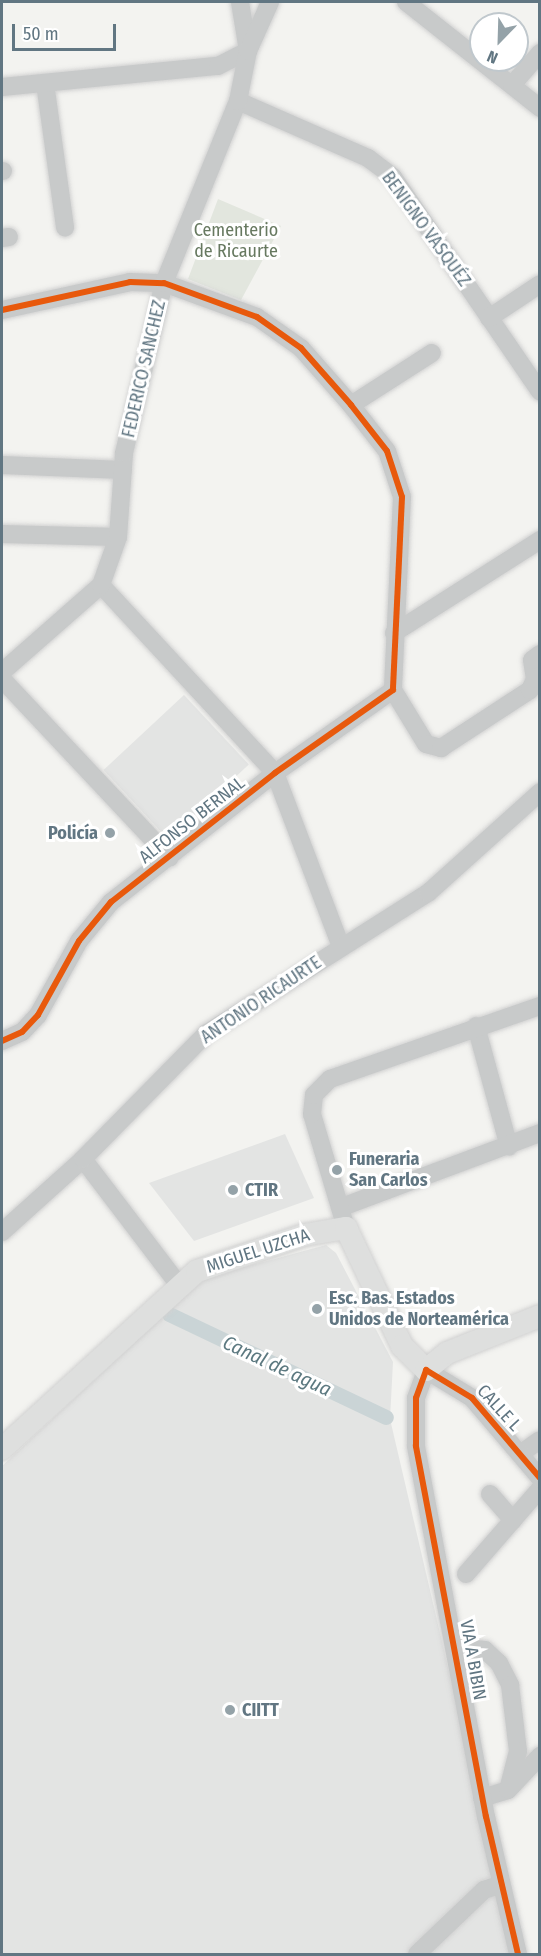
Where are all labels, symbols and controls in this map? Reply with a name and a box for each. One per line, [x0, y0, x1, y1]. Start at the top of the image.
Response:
scale bar [15, 12, 118, 50]
north arrow [469, 12, 529, 72]
text: 50 m [23, 23, 59, 45]
text: N [484, 47, 501, 68]
street label: BENIGNO VASQUÉZ [377, 167, 475, 291]
park label: Cementerio de Ricaurte [194, 220, 278, 262]
street label: FEDERICO SANCHEZ [118, 298, 170, 440]
street label: ALFONSO BERNAL [135, 772, 249, 868]
place label: Policía [48, 822, 98, 844]
marker: Policía [103, 826, 117, 840]
street label: ANTONIO RICAURTE [197, 952, 325, 1048]
place label: Funeraria San Carlos [349, 1149, 428, 1192]
marker: Funeraria San Carlos [330, 1163, 344, 1177]
place label: CTIR [245, 1179, 278, 1201]
marker: CTIR [226, 1183, 240, 1197]
street label: MIGUEL UZCHA [204, 1224, 312, 1278]
place label: Esc. Bas. Estados Unidos de Norteamérica [329, 1288, 509, 1330]
marker: Esc. Bas. Estados Unidos de Norteamérica [310, 1302, 324, 1316]
water label: Canal de agua [219, 1330, 335, 1402]
street label: CALLE L [473, 1380, 525, 1436]
street label: VIA A BIBIN [455, 1618, 491, 1702]
place label: CIITT [242, 1699, 279, 1721]
marker: CIITT [223, 1703, 237, 1717]

